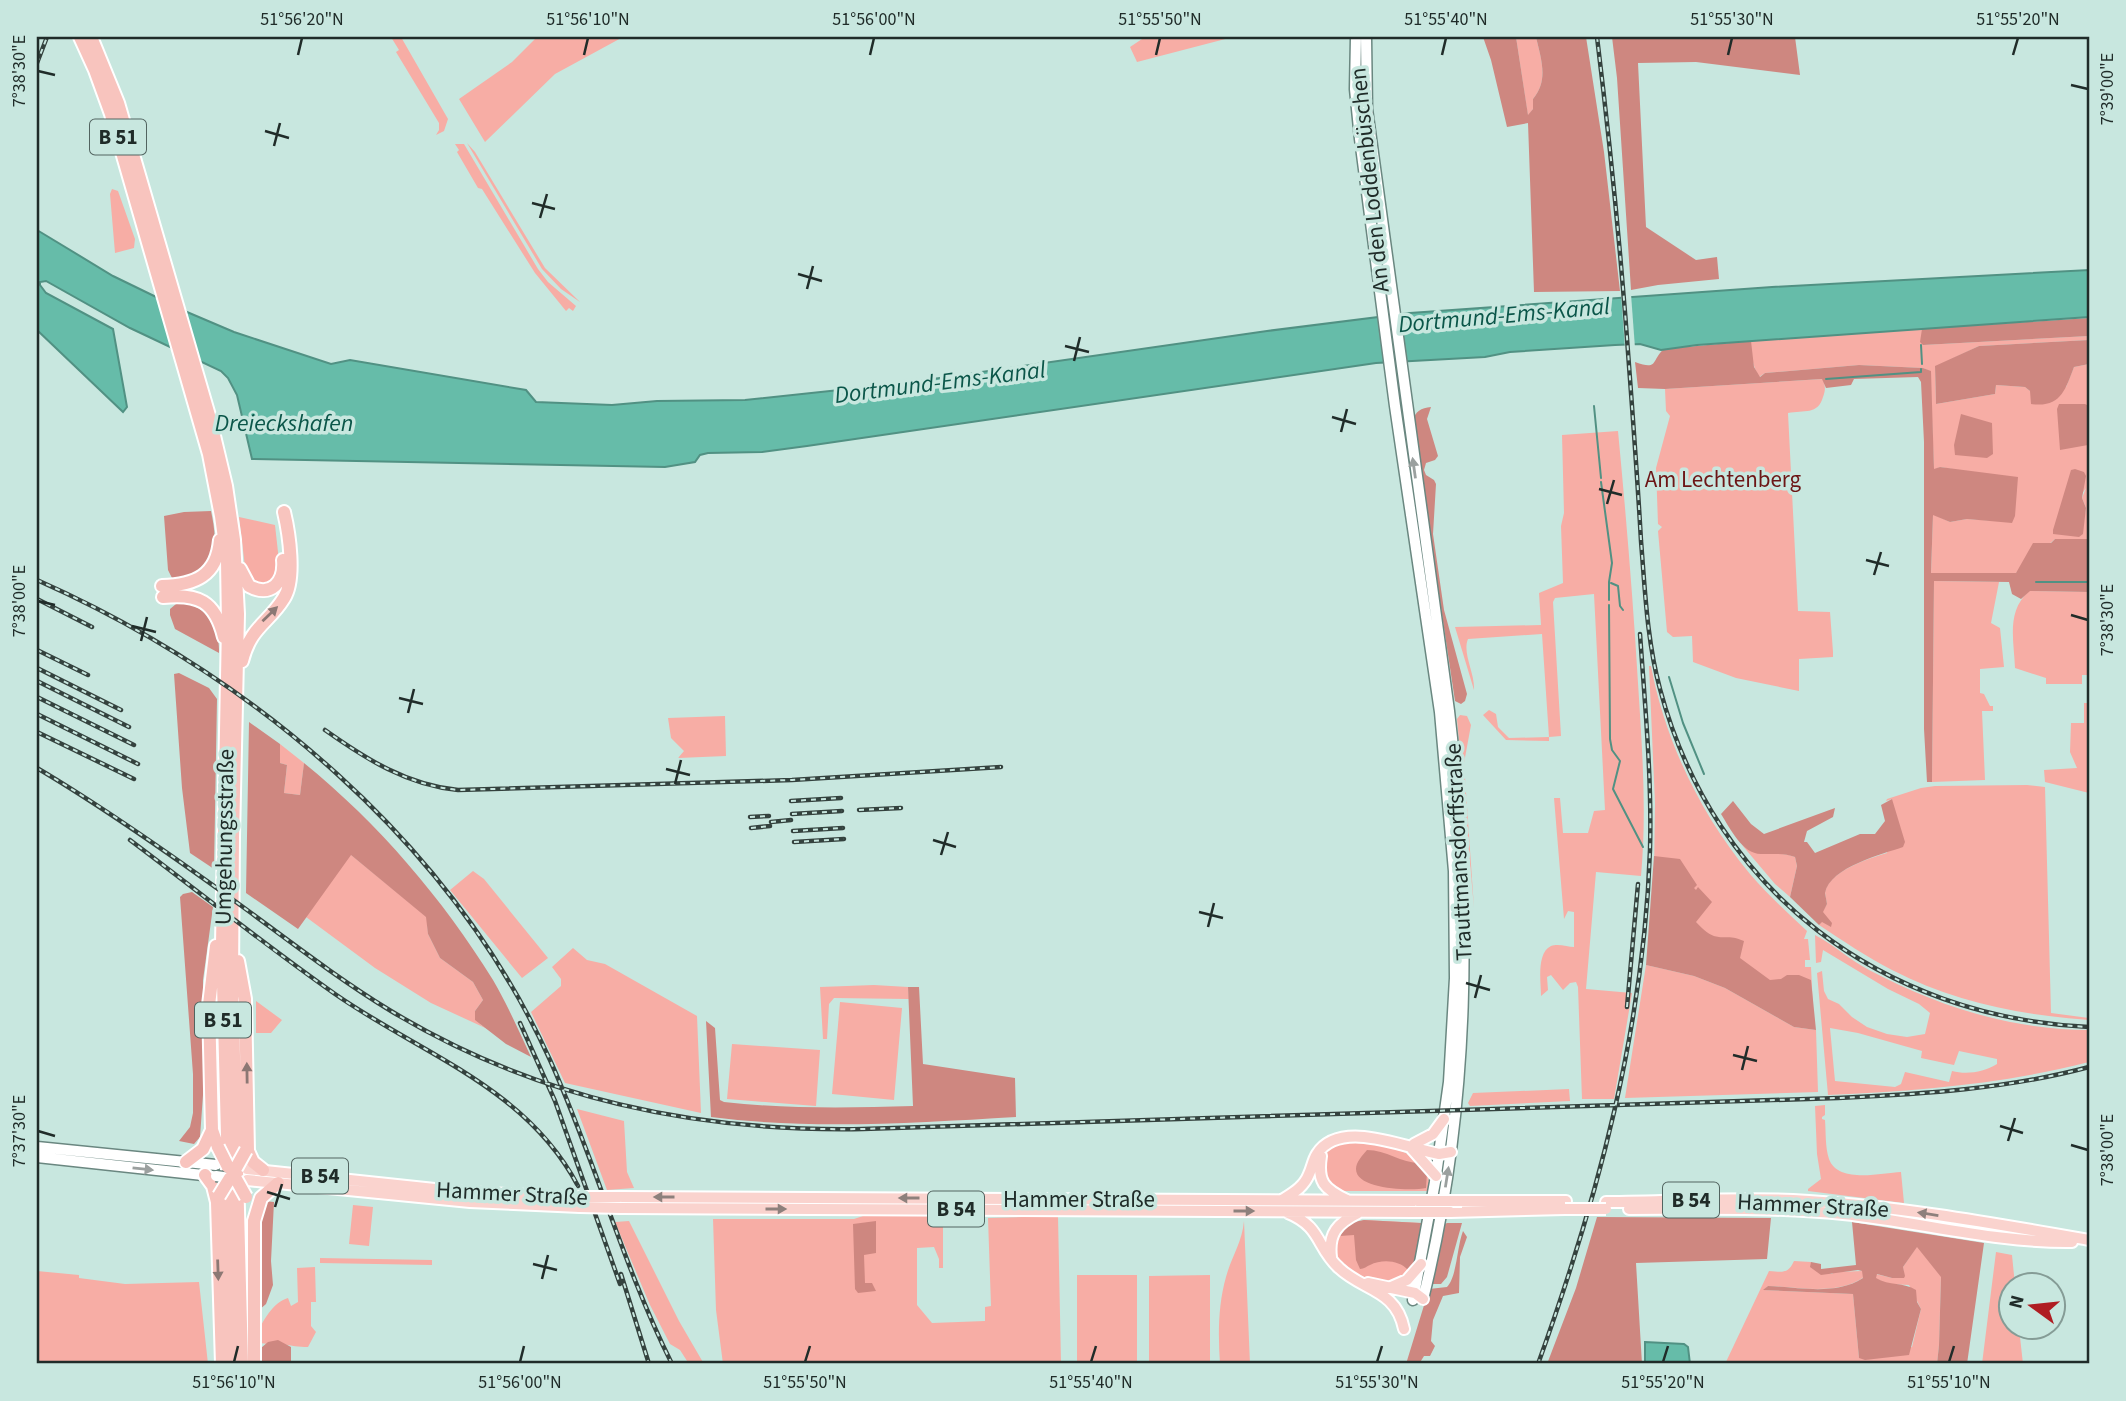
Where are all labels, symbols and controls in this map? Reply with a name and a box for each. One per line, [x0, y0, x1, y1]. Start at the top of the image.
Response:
text: 51°56'20"N [260, 7, 344, 32]
text: 51°56'10"N [546, 7, 630, 32]
text: 51°56'00"N [832, 7, 916, 32]
text: 51°55'50"N [1118, 7, 1202, 32]
text: 51°55'40"N [1404, 7, 1488, 32]
text: 51°55'30"N [1690, 7, 1774, 32]
text: 51°55'20"N [1976, 7, 2060, 32]
text: 7°38'30"E [7, 35, 32, 107]
text: 7°39'00"E [2095, 53, 2120, 125]
street label: An den Loddenbüschen [1341, 66, 1398, 294]
road number: B 51 [90, 120, 146, 154]
water label: Dortmund-Ems-Kanal [1397, 289, 1611, 342]
water label: Dortmund-Ems-Kanal [833, 352, 1048, 413]
water label: Dreieckshafen [215, 406, 353, 441]
one-way arrow [1409, 457, 1420, 479]
park label: Am Lechtenberg [1645, 463, 1802, 496]
text: 7°38'00"E [7, 565, 32, 637]
text: 7°38'30"E [2095, 584, 2120, 656]
one-way arrow [261, 606, 278, 623]
street label: Trauttmansdorffstraße [1436, 742, 1481, 962]
street label: Umgehungsstraße [206, 749, 243, 925]
road number: B 51 [195, 1002, 251, 1038]
one-way arrow [241, 1062, 253, 1084]
text: 7°37'30"E [7, 1095, 32, 1167]
text: 7°38'00"E [2095, 1114, 2120, 1186]
road number: B 54 [292, 1158, 348, 1194]
one-way arrow [132, 1163, 154, 1174]
one-way arrow [1442, 1166, 1453, 1188]
street label: Hammer Straße [435, 1173, 589, 1214]
road number: B 54 [1663, 1182, 1719, 1218]
street label: Hammer Straße [1003, 1183, 1155, 1216]
street label: Hammer Straße [1736, 1185, 1890, 1226]
one-way arrow [653, 1191, 675, 1203]
one-way arrow [898, 1192, 920, 1204]
road number: B 54 [928, 1192, 984, 1226]
one-way arrow [766, 1203, 788, 1214]
one-way arrow [1233, 1205, 1255, 1217]
one-way arrow [1917, 1208, 1939, 1219]
one-way arrow [213, 1259, 224, 1281]
north arrow [1996, 1272, 2066, 1342]
text: N [2002, 1292, 2032, 1312]
text: 51°56'10"N [192, 1370, 276, 1395]
text: 51°56'00"N [478, 1370, 562, 1395]
text: 51°55'50"N [763, 1370, 847, 1395]
text: 51°55'40"N [1049, 1370, 1133, 1395]
text: 51°55'30"N [1335, 1370, 1419, 1395]
text: 51°55'20"N [1621, 1370, 1705, 1395]
text: 51°55'10"N [1907, 1370, 1991, 1395]

